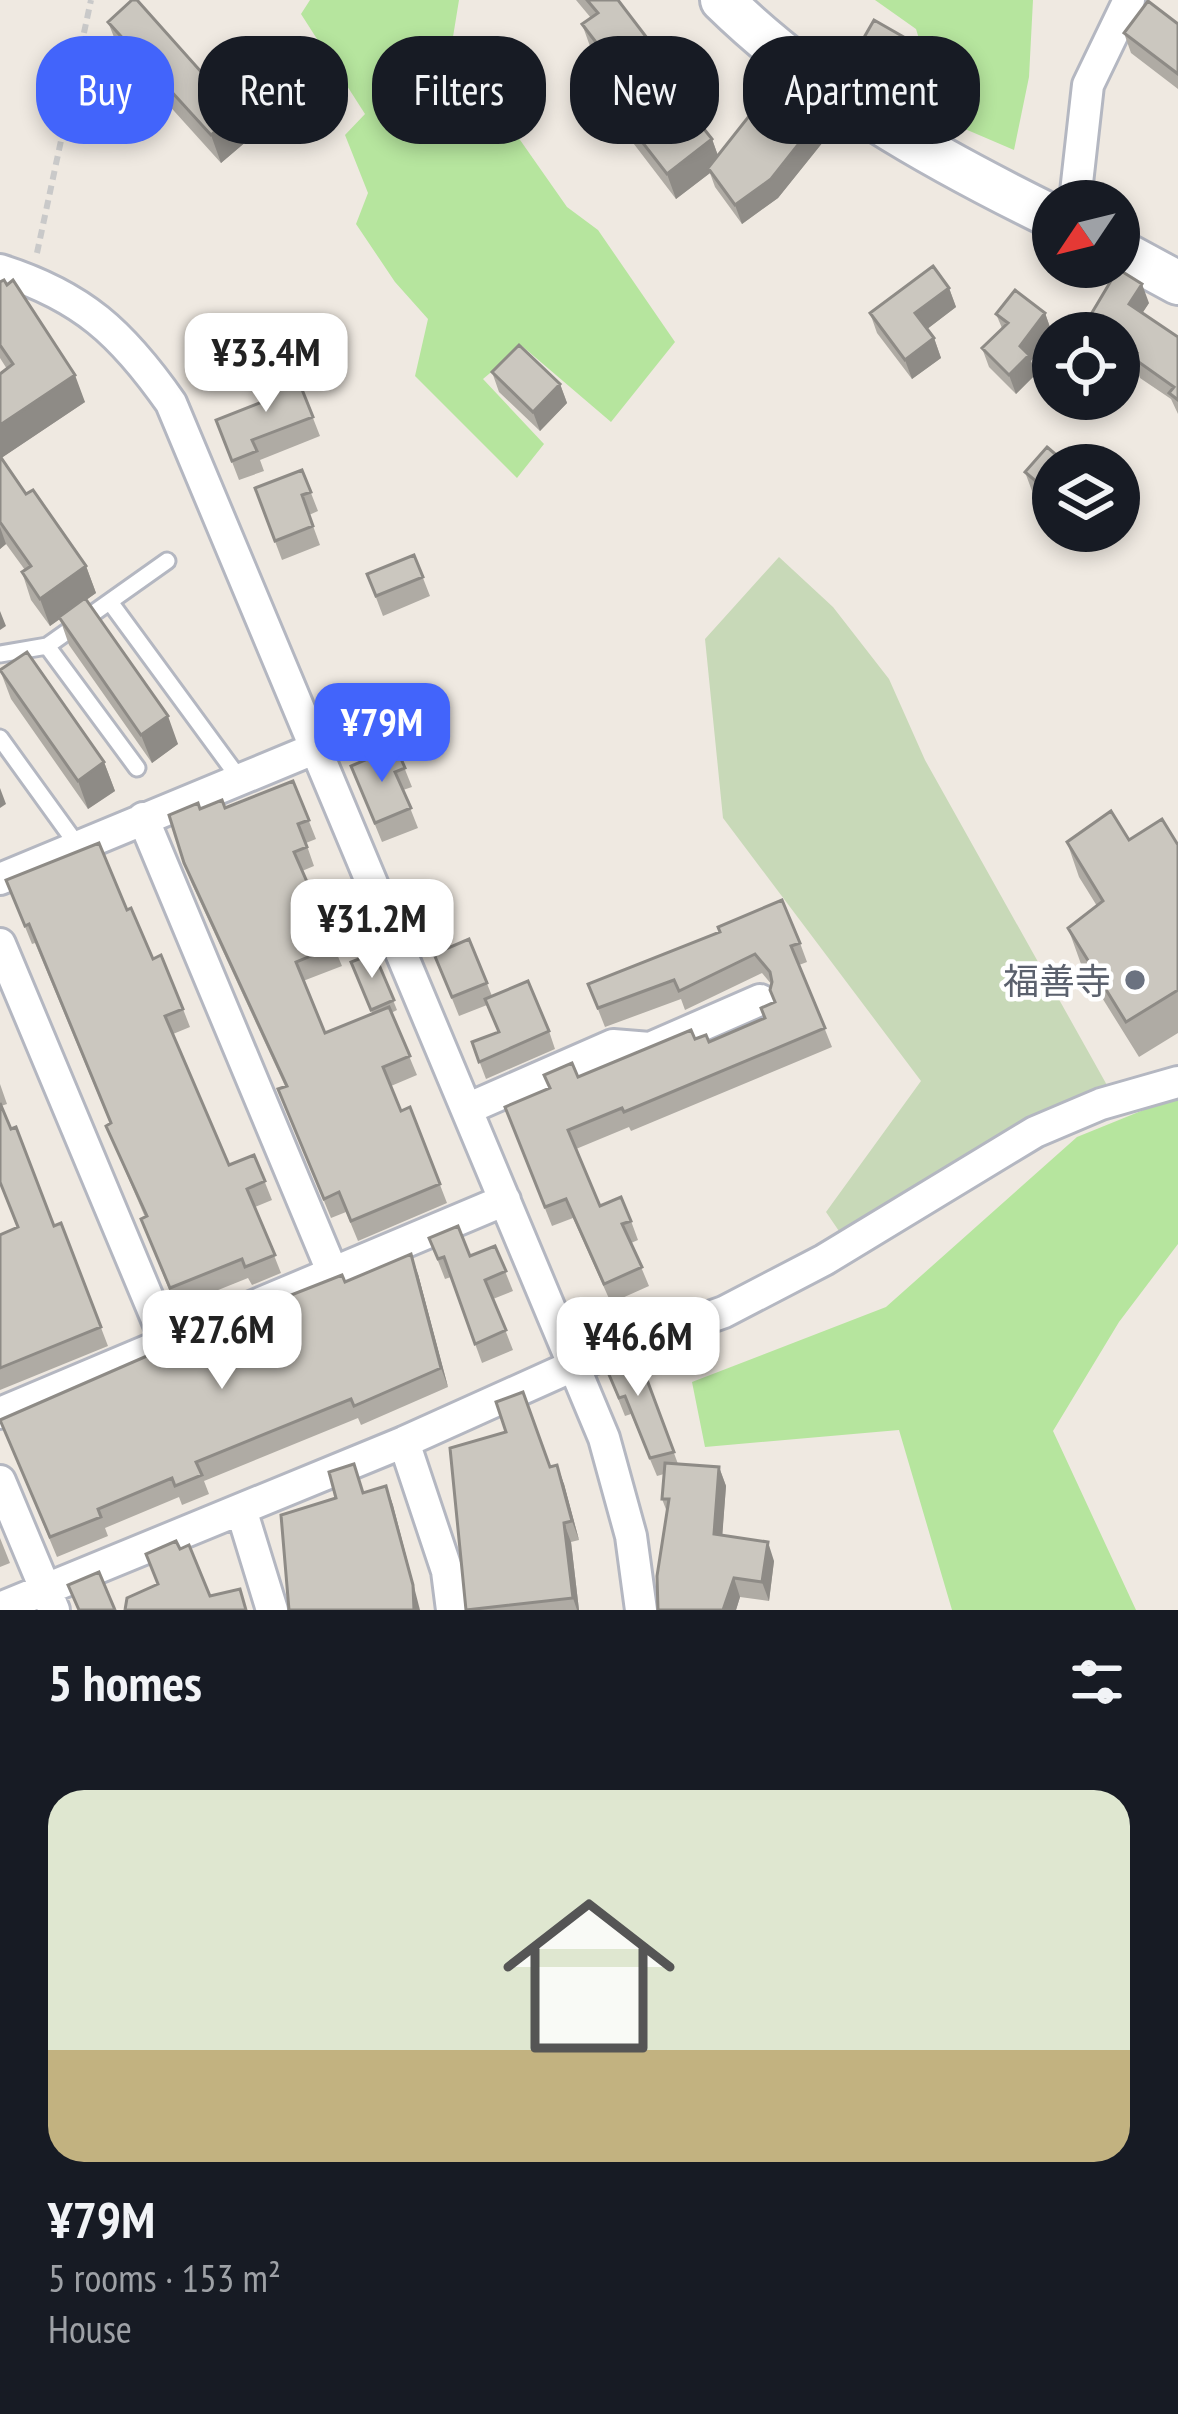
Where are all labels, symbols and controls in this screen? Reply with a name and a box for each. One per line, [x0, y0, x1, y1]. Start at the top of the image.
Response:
chip: Buy [36, 36, 174, 144]
chip: Rent [198, 36, 348, 144]
chip: Filters [372, 36, 546, 144]
chip: New [570, 36, 719, 144]
chip: Apartment [743, 36, 980, 144]
north arrow [1032, 180, 1140, 288]
map controls [1032, 180, 1140, 552]
button: locate [1032, 312, 1140, 420]
pin: ¥33.4M [168, 313, 364, 415]
text: ¥33.4M [212, 326, 320, 377]
button: layers [1032, 444, 1140, 552]
pin: ¥79M [311, 683, 453, 785]
text: ¥79M [341, 696, 423, 747]
pin: ¥31.2M [274, 879, 470, 981]
text: ¥31.2M [318, 892, 426, 943]
place label: 福善寺 [1003, 957, 1111, 1004]
marker: 福善寺 [1122, 967, 1148, 993]
pin: ¥27.6M [124, 1290, 320, 1392]
pin: ¥46.6M [540, 1297, 736, 1399]
text: ¥27.6M [170, 1303, 274, 1354]
text: ¥46.6M [584, 1310, 692, 1361]
text: 5 homes [48, 1649, 202, 1715]
icon: filters [1064, 1649, 1130, 1715]
icon: home [481, 1868, 697, 2084]
text: ¥79M [48, 2186, 155, 2252]
text: 5 rooms · 153 m² [48, 2252, 281, 2303]
text: House [48, 2303, 132, 2354]

